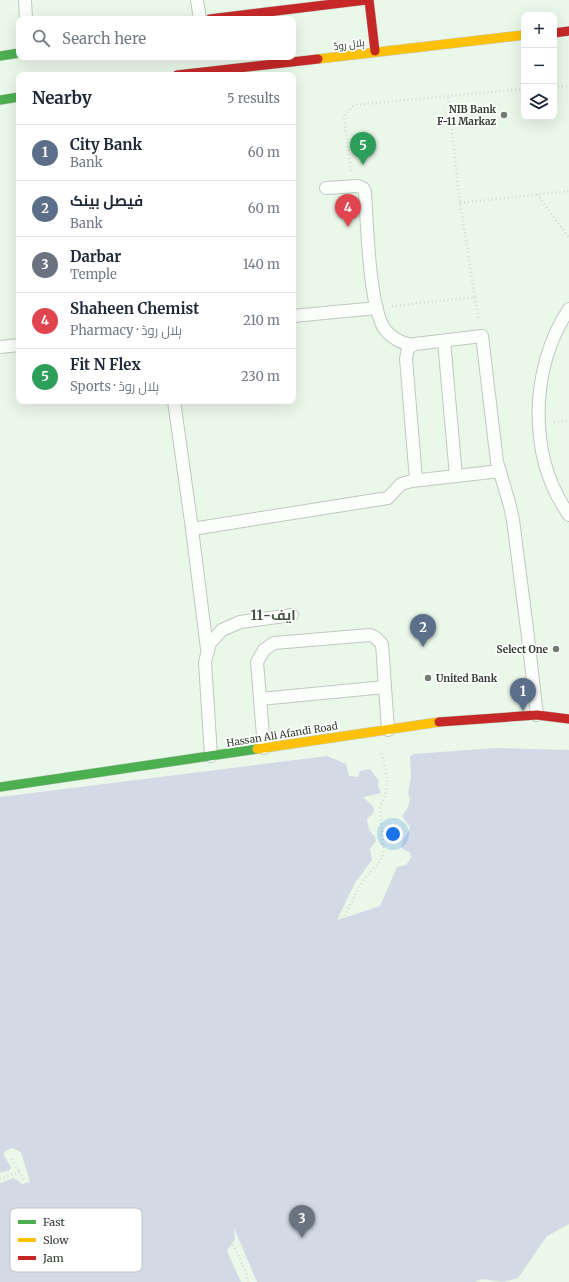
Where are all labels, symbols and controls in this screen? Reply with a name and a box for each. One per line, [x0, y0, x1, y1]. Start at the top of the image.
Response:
map controls [521, 12, 557, 120]
button: + [521, 12, 557, 48]
search box [16, 16, 296, 60]
icon: search [30, 27, 52, 49]
text: Search here [62, 29, 146, 48]
street label: ہلال روڈ [333, 36, 365, 53]
button: − [521, 48, 557, 84]
button: layers [521, 84, 557, 120]
text: Nearby [32, 87, 92, 109]
text: 5 results [227, 90, 280, 107]
place label: NIB Bank F-11 Markaz [437, 103, 497, 128]
marker: NIB Bank F-11 Markaz [499, 110, 509, 120]
pin: 5 [350, 132, 376, 165]
text: City Bank [70, 135, 142, 154]
text: 1 [42, 144, 48, 161]
text: 60 m [248, 144, 280, 161]
text: Bank [70, 154, 103, 171]
text: فیصل بینک [70, 191, 143, 210]
pin: 4 [335, 194, 361, 227]
text: 2 [41, 200, 49, 217]
text: 60 m [248, 200, 280, 217]
text: Bank [70, 215, 103, 232]
text: Darbar [70, 247, 121, 266]
text: 3 [41, 256, 49, 273]
text: 140 m [243, 256, 280, 273]
text: Temple [70, 266, 117, 283]
text: Shaheen Chemist [70, 299, 199, 318]
text: 4 [41, 312, 49, 329]
text: 210 m [243, 312, 280, 329]
text: Pharmacy · ہلال روڈ [70, 322, 182, 339]
text: Fit N Flex [70, 355, 141, 374]
text: 5 [41, 368, 49, 385]
text: 230 m [241, 368, 280, 385]
text: Sports · ہلال روڈ [70, 378, 159, 395]
district label: ایف-11 [250, 606, 296, 624]
pin: 2 [410, 614, 436, 647]
place label: Select One [497, 643, 549, 656]
marker: Select One [551, 644, 561, 654]
place label: United Bank [436, 672, 498, 685]
marker: United Bank [423, 673, 433, 683]
pin: 1 [510, 678, 536, 711]
street label: Hassan Ali Afandi Road [226, 719, 339, 750]
your location [383, 824, 403, 844]
pin: 3 [289, 1205, 315, 1238]
legend [10, 1208, 142, 1272]
text: Fast [43, 1215, 66, 1229]
text: Slow [43, 1233, 69, 1247]
text: Jam [42, 1251, 64, 1265]

